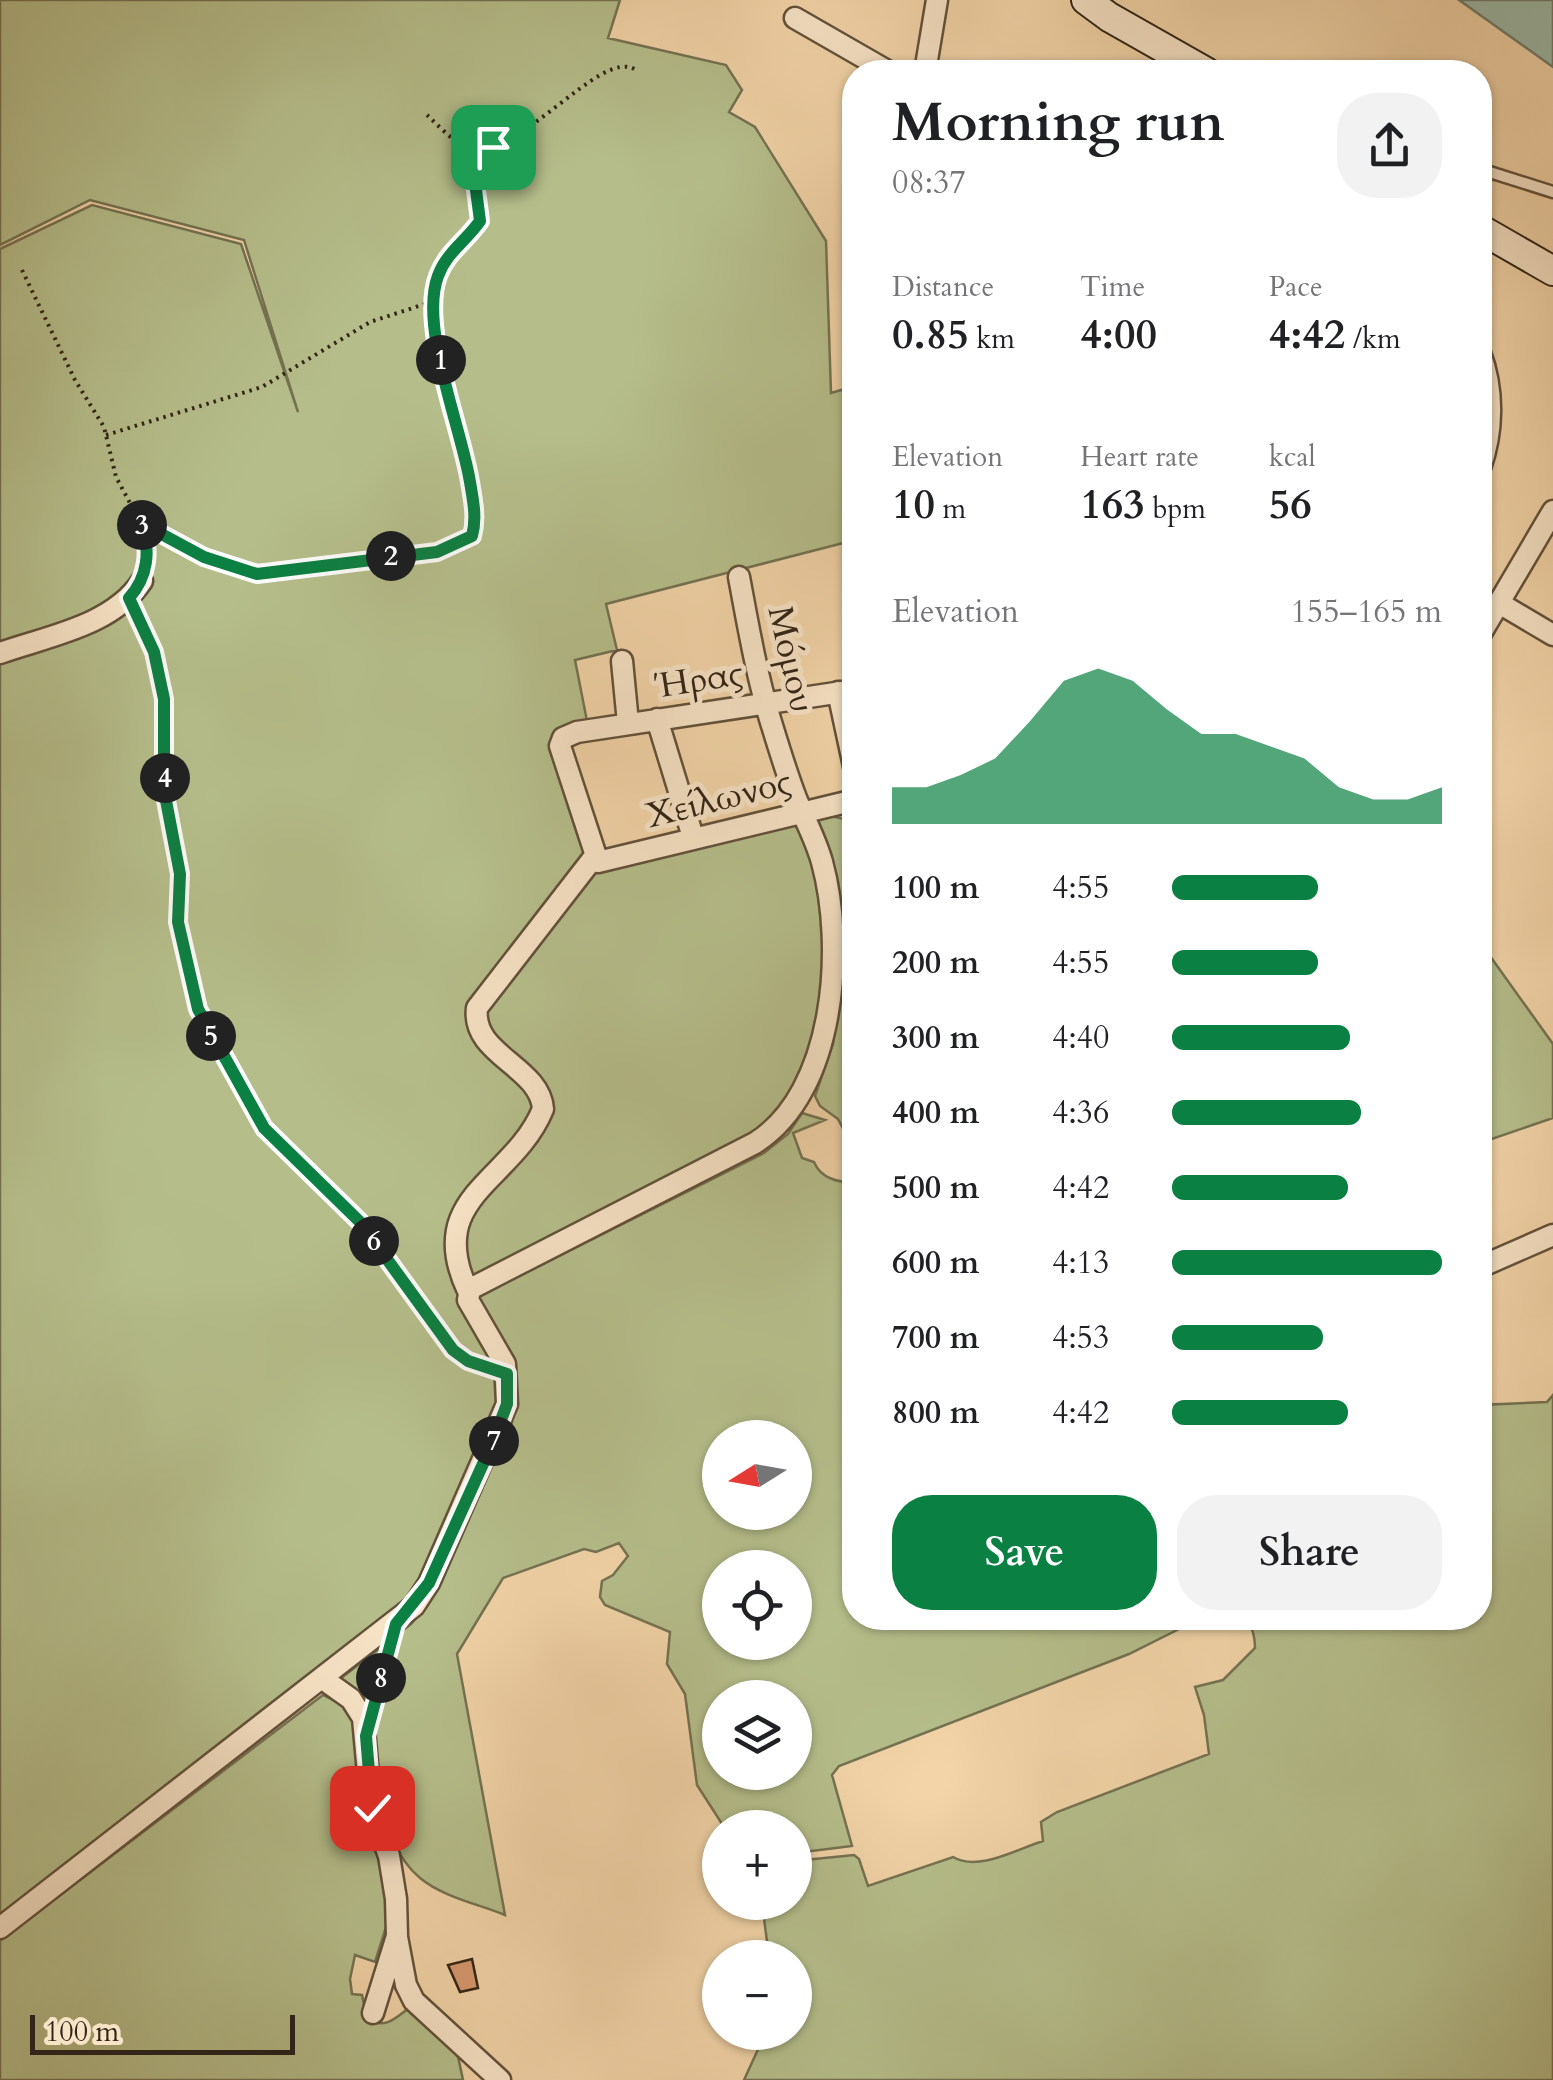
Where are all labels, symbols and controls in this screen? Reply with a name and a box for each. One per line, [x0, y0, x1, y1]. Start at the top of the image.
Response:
text: Morning run [892, 86, 1225, 160]
button: share [1337, 93, 1442, 198]
pin [451, 105, 536, 190]
icon: arrive [466, 120, 521, 175]
text: 08:37 [892, 161, 966, 205]
text: Distance [892, 268, 994, 306]
text: Time [1080, 268, 1145, 306]
text: Pace [1269, 268, 1323, 306]
text: 0.85 [892, 306, 969, 363]
text: 4:00 [1080, 306, 1157, 363]
text: 4:42 [1269, 306, 1345, 363]
text: km [969, 320, 1015, 358]
text: /km [1345, 320, 1401, 358]
pin: 1 [416, 335, 466, 385]
text: 1 [434, 341, 448, 379]
text: Elevation [892, 438, 1003, 476]
text: Heart rate [1080, 438, 1199, 476]
text: kcal [1269, 438, 1316, 476]
text: 10 [892, 476, 935, 533]
text: 163 [1080, 476, 1145, 533]
text: 56 [1269, 476, 1312, 533]
text: m [935, 490, 966, 528]
text: bpm [1145, 490, 1206, 528]
pin: 3 [117, 500, 167, 550]
text: 3 [135, 506, 149, 544]
pin: 2 [366, 531, 416, 581]
text: 2 [384, 537, 398, 575]
text: Elevation [892, 590, 1019, 634]
text: 155–165 m [1290, 590, 1442, 634]
street label: Μόμου [755, 601, 827, 717]
street label: Ήρας [651, 649, 747, 711]
pin: 4 [140, 753, 190, 803]
street label: Χείλωνος [641, 758, 797, 840]
text: 4 [158, 759, 172, 797]
text: 100 m [892, 866, 979, 910]
text: 4:55 [1052, 866, 1109, 910]
text: 200 m [892, 941, 979, 985]
text: 4:55 [1052, 941, 1109, 985]
pin: 5 [186, 1011, 236, 1061]
text: 300 m [892, 1016, 979, 1060]
text: 4:40 [1052, 1016, 1109, 1060]
text: 5 [204, 1017, 218, 1055]
text: 400 m [892, 1091, 979, 1135]
text: 4:36 [1052, 1091, 1109, 1135]
text: 500 m [892, 1166, 979, 1210]
text: 4:42 [1052, 1166, 1109, 1210]
pin: 6 [349, 1216, 399, 1266]
text: 6 [367, 1222, 381, 1260]
text: 600 m [892, 1241, 979, 1285]
text: 4:13 [1052, 1241, 1109, 1285]
text: 700 m [892, 1316, 979, 1360]
text: 4:53 [1052, 1316, 1109, 1360]
text: 800 m [892, 1391, 979, 1435]
text: 4:42 [1052, 1391, 1109, 1435]
pin: 7 [469, 1416, 519, 1466]
north arrow [702, 1420, 812, 1530]
map controls [702, 1420, 812, 2050]
text: 7 [487, 1422, 501, 1460]
button: Save [892, 1495, 1157, 1610]
button: Share [1177, 1495, 1442, 1610]
button: locate [702, 1550, 812, 1660]
pin: 8 [356, 1653, 406, 1703]
text: 8 [374, 1659, 388, 1697]
button: layers [702, 1680, 812, 1790]
pin [330, 1766, 415, 1851]
icon: check [345, 1781, 400, 1836]
button: + [702, 1810, 812, 1920]
button: − [702, 1940, 812, 2050]
scale bar [30, 2010, 295, 2054]
text: 100 m [45, 2013, 119, 2051]

